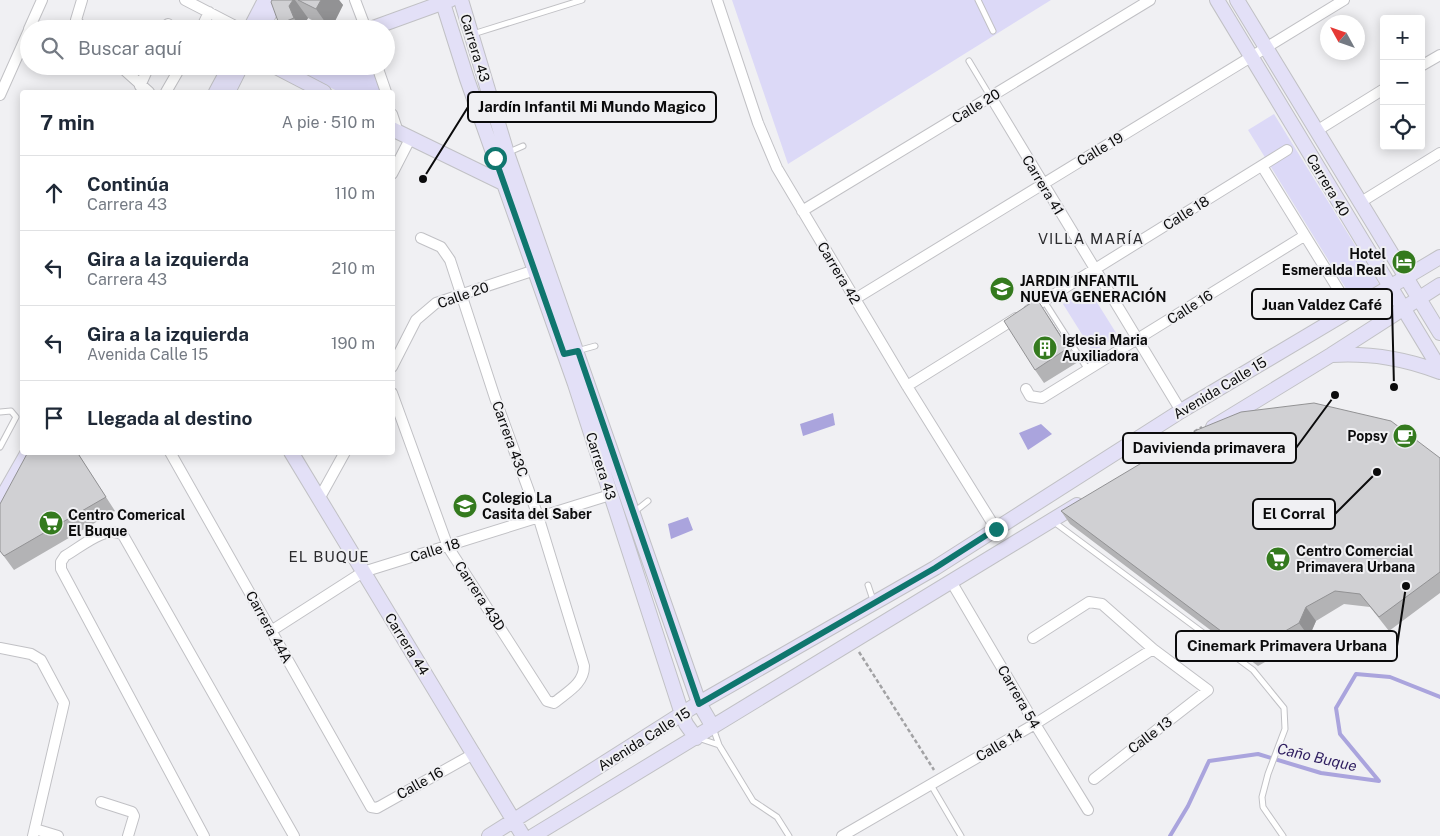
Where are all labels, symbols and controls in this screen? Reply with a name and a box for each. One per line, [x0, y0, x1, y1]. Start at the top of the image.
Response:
street label: Carrera 43 [457, 12, 493, 84]
north arrow [1320, 15, 1365, 60]
map controls [1380, 15, 1425, 150]
button: + [1380, 15, 1425, 60]
search box [20, 20, 395, 75]
icon: search [38, 34, 66, 62]
text: Buscar aquí [78, 37, 182, 59]
button: − [1380, 60, 1425, 105]
street label: Calle 20 [949, 85, 1003, 127]
callout: Jardín Infantil Mi Mundo Magico [468, 92, 716, 122]
text: Jardín Infantil Mi Mundo Magico [478, 98, 706, 115]
button: locate [1380, 105, 1425, 150]
text: 7 min [40, 110, 95, 135]
text: A pie · 510 m [282, 113, 375, 132]
street label: Calle 19 [1074, 129, 1126, 169]
route start [484, 147, 507, 170]
street label: Carrera 40 [1303, 151, 1353, 219]
street label: Carrera 41 [1019, 152, 1067, 218]
text: Continúa [87, 173, 169, 195]
icon: ahead [40, 179, 68, 207]
text: 110 m [334, 184, 375, 203]
street label: Calle 18 [1160, 193, 1212, 233]
text: Carrera 43 [87, 195, 167, 214]
district label: VILLA MARÍA [1038, 230, 1144, 247]
street label: Carrera 42 [814, 239, 864, 307]
place label: Hotel Esmeralda Real [1282, 246, 1386, 278]
text: Gira a la izquierda [87, 248, 249, 270]
hotel icon: Hotel Esmeralda Real [1391, 249, 1417, 275]
icon: left [40, 254, 68, 282]
text: 210 m [331, 259, 375, 278]
text: Carrera 43 [87, 270, 167, 289]
place label: JARDIN INFANTIL NUEVA GENERACIÓN [1020, 273, 1166, 305]
school or university icon: JARDIN INFANTIL NUEVA GENERACIÓN [989, 276, 1015, 302]
street label: Calle 20 [435, 279, 491, 311]
street label: Calle 16 [1164, 287, 1216, 327]
callout: Juan Valdez Café [1252, 289, 1392, 319]
text: Juan Valdez Café [1262, 296, 1382, 313]
text: Gira a la izquierda [87, 323, 249, 345]
icon: left [40, 329, 68, 357]
place label: Iglesia Maria Auxiliadora [1062, 332, 1148, 364]
text: 190 m [331, 334, 375, 353]
building icon: Iglesia Maria Auxiliadora [1032, 335, 1058, 361]
text: Avenida Calle 15 [87, 345, 208, 364]
street label: Avenida Calle 15 [1170, 354, 1270, 422]
street label: Carrera 43C [489, 399, 531, 479]
icon: arrive [40, 404, 68, 432]
text: Llegada al destino [87, 407, 252, 429]
cafe icon: Popsy [1392, 423, 1418, 449]
place label: Popsy [1347, 428, 1388, 444]
street label: Carrera 43 [583, 430, 619, 502]
callout: Davivienda primavera [1123, 433, 1296, 463]
text: Davivienda primavera [1133, 439, 1285, 456]
place label: Colegio La Casita del Saber [482, 490, 592, 522]
school or university icon: Colegio La Casita del Saber [452, 493, 478, 519]
callout: El Corral [1253, 499, 1335, 529]
text: El Corral [1263, 505, 1325, 522]
place label: Centro Comerical El Buque [68, 507, 186, 539]
supermarket icon: Centro Comerical El Buque [38, 510, 64, 536]
route end [985, 518, 1008, 541]
street label: Calle 18 [408, 535, 462, 565]
place label: Centro Comercial Primavera Urbana [1296, 543, 1415, 575]
supermarket icon: Centro Comercial Primavera Urbana [1265, 546, 1291, 572]
district label: EL BUQUE [288, 548, 370, 565]
street label: Carrera 43D [452, 558, 508, 634]
street label: Carrera 44A [243, 588, 295, 666]
street label: Carrera 44 [382, 610, 432, 678]
callout: Cinemark Primavera Urbana [1176, 631, 1397, 661]
text: Cinemark Primavera Urbana [1187, 637, 1387, 654]
street label: Carrera 54 [995, 663, 1044, 732]
street label: Avenida Calle 15 [595, 704, 693, 774]
street label: Calle 13 [1125, 713, 1175, 757]
street label: Calle 14 [973, 725, 1025, 765]
water label: Caño Buque [1275, 740, 1359, 774]
street label: Calle 16 [394, 764, 446, 802]

